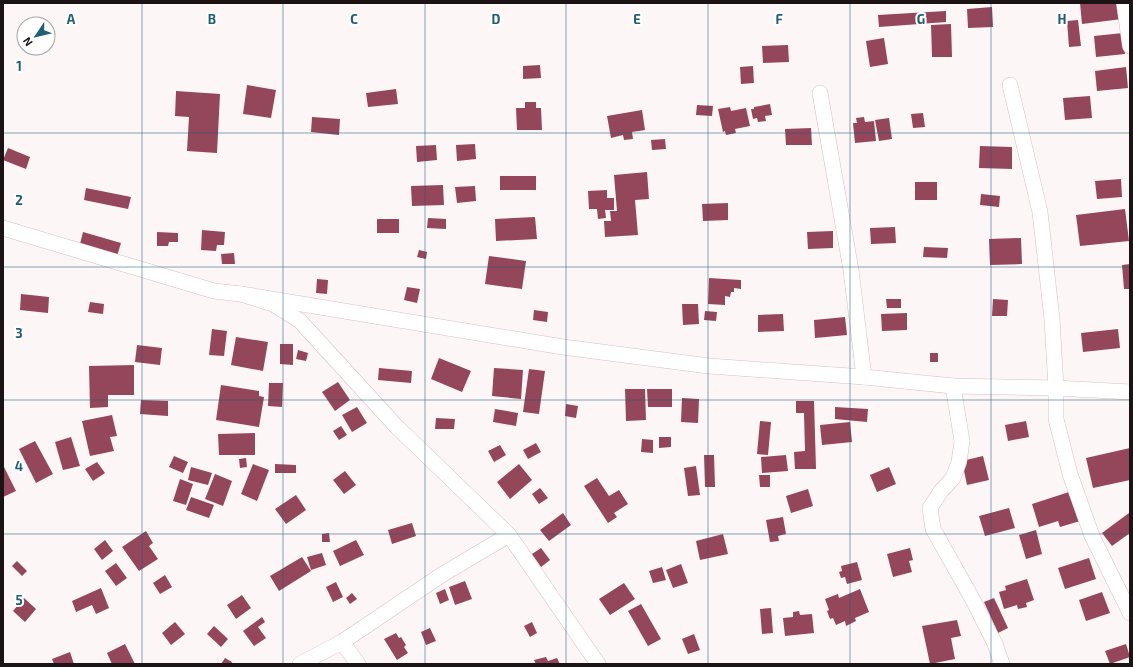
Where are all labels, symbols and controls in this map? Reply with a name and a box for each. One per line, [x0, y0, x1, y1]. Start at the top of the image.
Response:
text: A [67, 11, 76, 27]
text: B [208, 11, 216, 27]
text: C [350, 11, 358, 27]
text: D [492, 11, 501, 27]
text: E [633, 11, 641, 27]
text: F [775, 11, 783, 27]
text: G [917, 11, 925, 27]
text: H [1058, 11, 1067, 27]
north arrow [16, 16, 56, 56]
text: N [20, 35, 35, 49]
text: 1 [16, 58, 22, 74]
text: 2 [15, 192, 23, 208]
text: 3 [15, 325, 23, 341]
text: 4 [15, 458, 23, 474]
text: 5 [15, 592, 23, 608]

